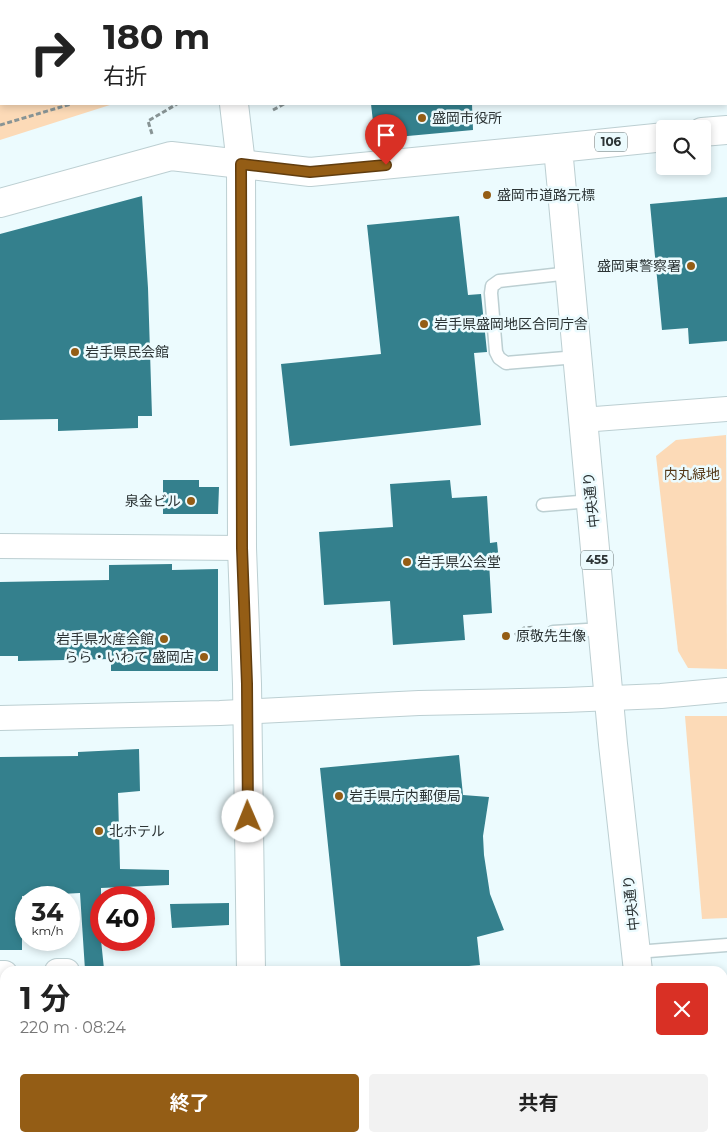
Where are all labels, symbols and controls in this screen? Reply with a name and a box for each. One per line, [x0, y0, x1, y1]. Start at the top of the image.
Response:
text: 180 m [103, 15, 210, 58]
icon: right [20, 20, 85, 85]
text: 右折 [103, 63, 147, 90]
place label: 盛岡市役所 [432, 109, 502, 127]
marker: 盛岡市役所 [416, 112, 428, 124]
pin [365, 114, 407, 165]
map controls [656, 120, 711, 175]
button: search [656, 120, 711, 175]
icon: arrive [372, 121, 400, 149]
road number: 106 [595, 132, 627, 152]
place label: 盛岡市道路元標 [497, 186, 595, 204]
marker: 盛岡市道路元標 [481, 189, 493, 201]
place label: 盛岡東警察署 [597, 257, 681, 275]
marker: 盛岡東警察署 [685, 260, 697, 272]
place label: 岩手県盛岡地区合同庁舎 [434, 315, 588, 333]
marker: 岩手県盛岡地区合同庁舎 [418, 318, 430, 330]
place label: 岩手県民会館 [85, 343, 169, 361]
marker: 岩手県民会館 [69, 346, 81, 358]
park label: 内丸緑地 [664, 465, 720, 483]
street label: 中央通り [579, 471, 603, 529]
place label: 泉金ビル [125, 492, 181, 510]
marker: 泉金ビル [185, 495, 197, 507]
road number: 455 [581, 550, 613, 570]
place label: 岩手県公会堂 [417, 553, 501, 571]
marker: 岩手県公会堂 [401, 556, 413, 568]
place label: 原敬先生像 [516, 627, 586, 645]
place label: 岩手県水産会館 [56, 630, 154, 648]
marker: 原敬先生像 [500, 630, 512, 642]
marker: 岩手県水産会館 [158, 633, 170, 645]
place label: らら・いわて 盛岡店 [64, 648, 194, 666]
marker: らら・いわて 盛岡店 [198, 651, 210, 663]
place label: 岩手県庁内郵便局 [349, 787, 461, 805]
position arrow [221, 790, 273, 842]
marker: 岩手県庁内郵便局 [333, 790, 345, 802]
place label: 北ホテル [109, 822, 165, 840]
marker: 北ホテル [93, 825, 105, 837]
street label: 中央通り [619, 874, 643, 932]
speed limit sign: 40 [90, 886, 155, 951]
text: 34 [31, 897, 64, 927]
text: km/h [31, 923, 64, 938]
text: 1 分 [20, 980, 70, 1017]
button: close [656, 983, 708, 1035]
text: 220 m · 08:24 [20, 1018, 126, 1037]
button: 終了 [20, 1074, 359, 1132]
button: 共有 [369, 1074, 708, 1132]

